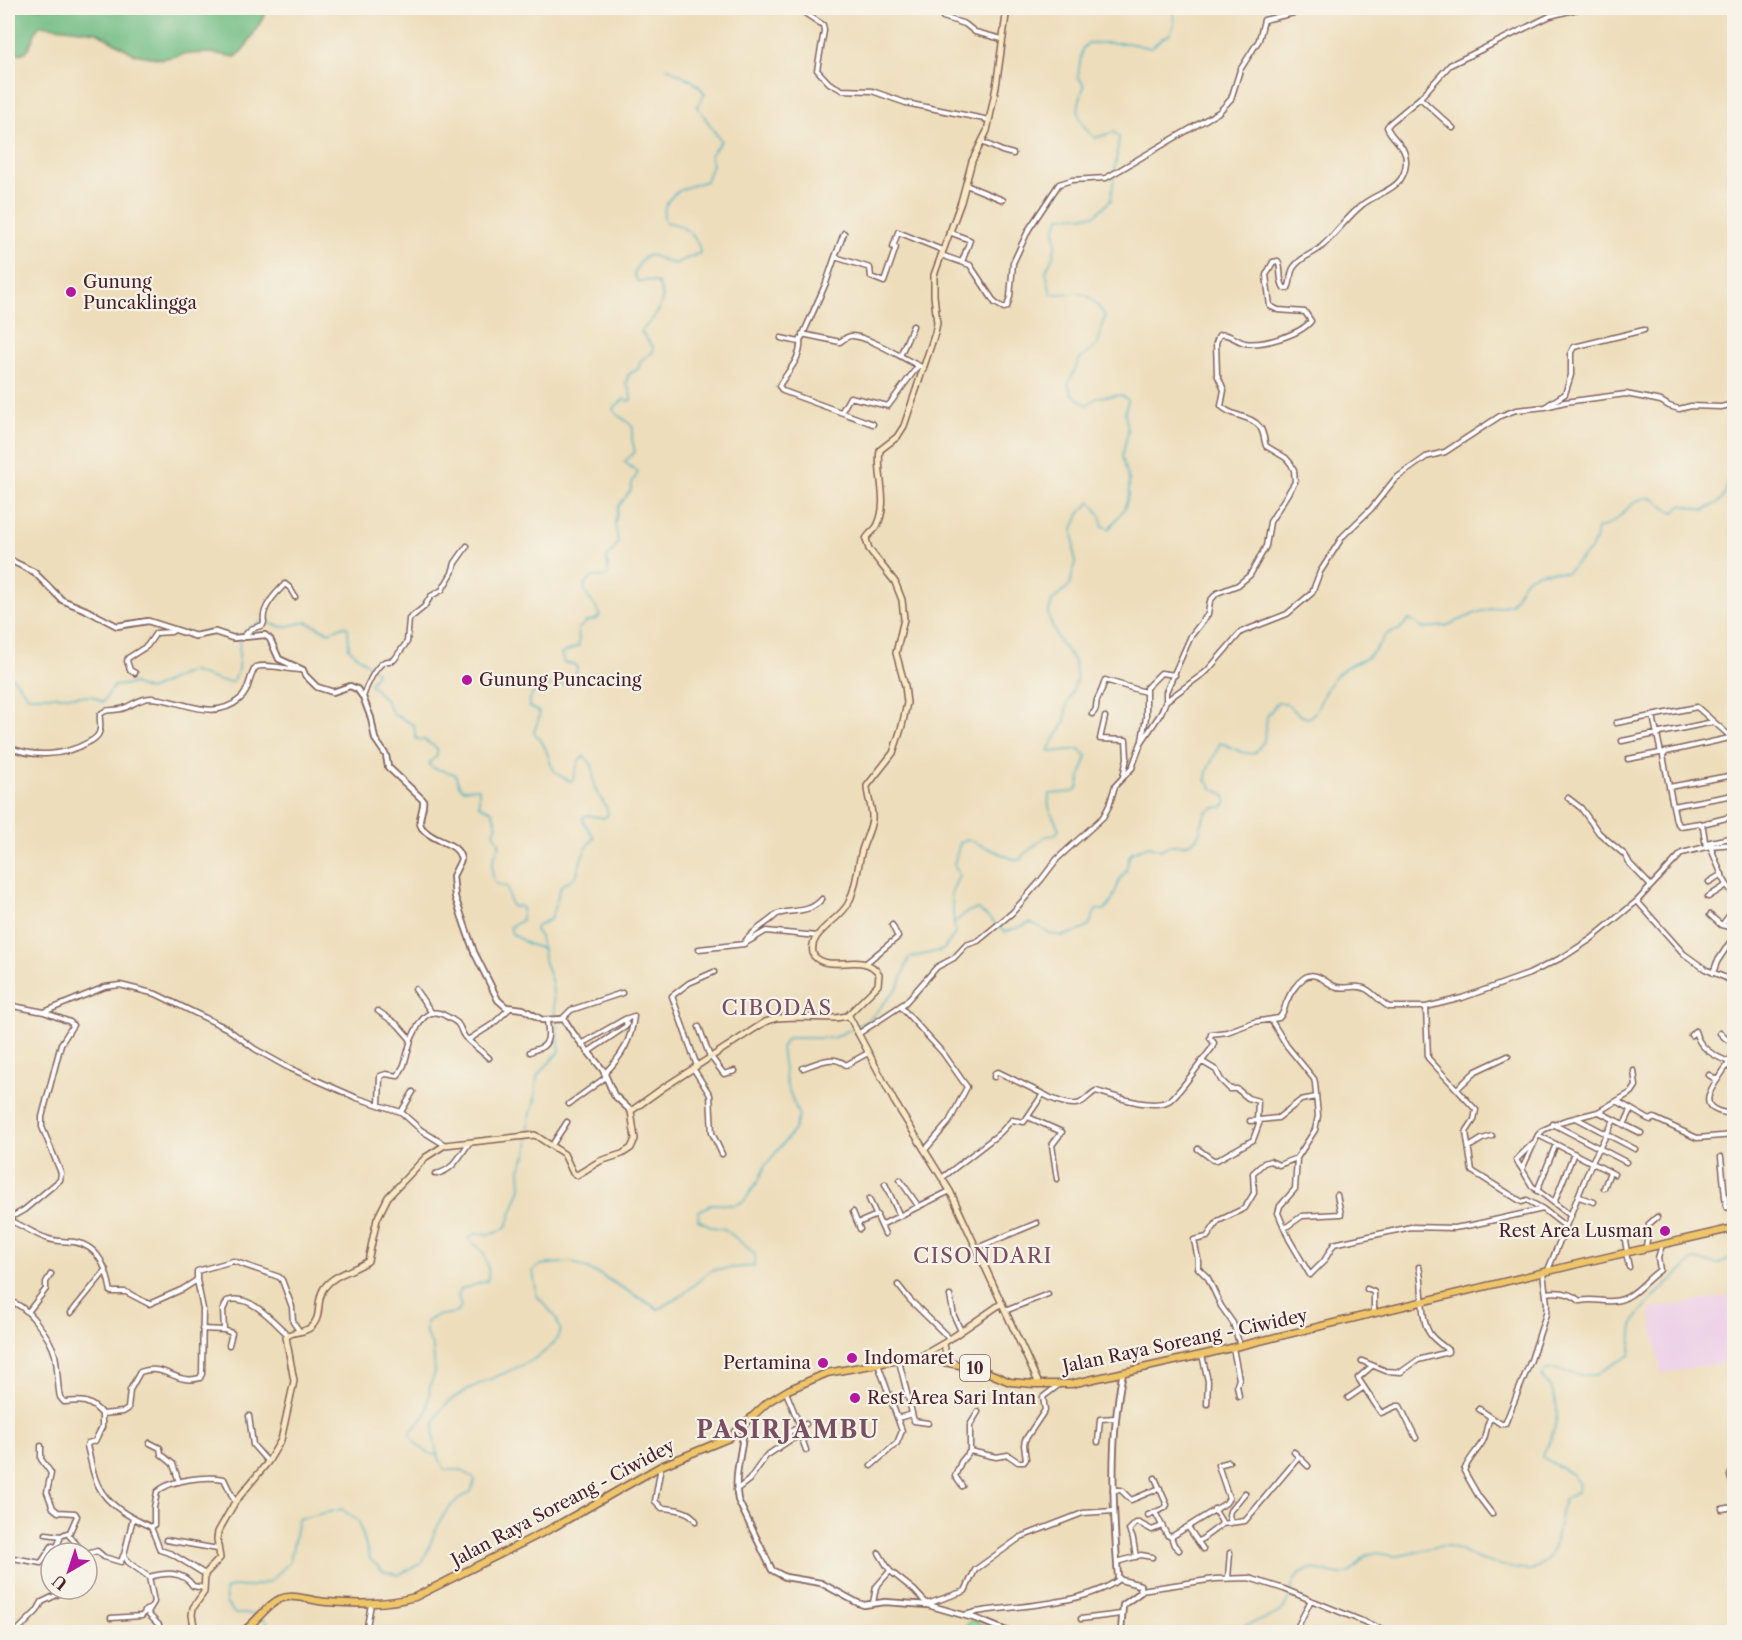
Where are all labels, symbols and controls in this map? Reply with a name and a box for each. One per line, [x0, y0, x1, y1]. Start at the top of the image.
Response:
place label: Gunung Puncaklingga [83, 271, 198, 314]
marker: Gunung Puncaklingga [64, 285, 78, 299]
place label: Gunung Puncacing [479, 669, 642, 691]
marker: Gunung Puncacing [460, 673, 474, 687]
district label: CIBODAS [721, 995, 833, 1020]
place label: Rest Area Lusman [1499, 1220, 1653, 1242]
marker: Rest Area Lusman [1658, 1224, 1672, 1238]
district label: CISONDARI [913, 1243, 1053, 1268]
street label: Jalan Raya Soreang - Ciwidey [1058, 1304, 1310, 1378]
place label: Indomaret [864, 1347, 955, 1369]
marker: Indomaret [845, 1351, 859, 1365]
place label: Pertamina [723, 1352, 811, 1374]
road number: 10 [960, 1355, 990, 1381]
marker: Pertamina [816, 1356, 830, 1370]
place label: Rest Area Sari Intan [867, 1387, 1036, 1409]
marker: Rest Area Sari Intan [848, 1391, 862, 1405]
district label: PASIRJAMBU [696, 1415, 880, 1444]
street label: Jalan Raya Soreang - Ciwidey [445, 1434, 679, 1573]
north arrow [39, 1541, 99, 1601]
text: U [48, 1571, 71, 1595]

